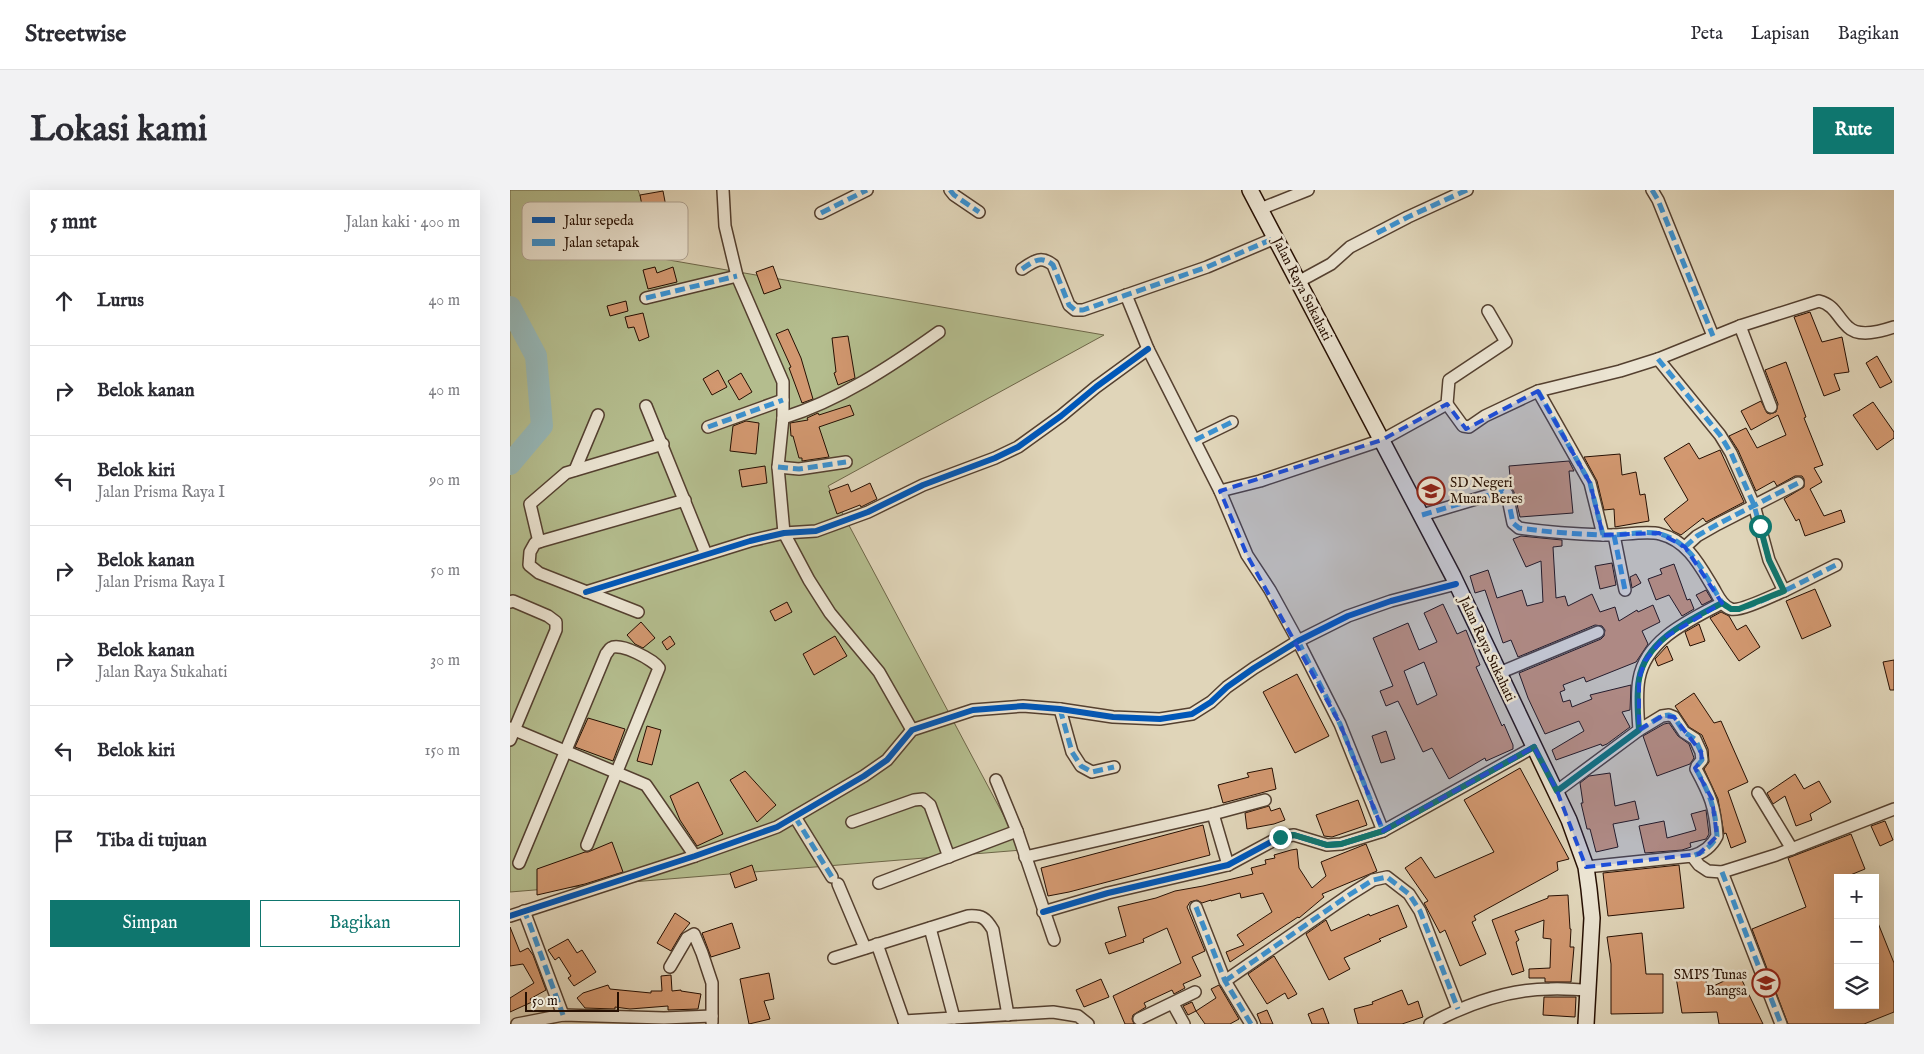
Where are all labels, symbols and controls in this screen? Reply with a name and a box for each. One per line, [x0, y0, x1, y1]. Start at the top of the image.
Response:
text: Streetwise [25, 19, 126, 50]
text: Peta [1691, 23, 1723, 46]
text: Lapisan [1751, 23, 1810, 46]
text: Bagikan [1838, 23, 1899, 46]
button: Rute [1813, 107, 1894, 154]
text: Lokasi kami [30, 108, 207, 153]
legend [522, 202, 688, 260]
text: 5 mnt [50, 209, 97, 236]
text: Jalur sepeda [562, 212, 634, 230]
text: Jalan kaki · 400 m [345, 213, 460, 233]
street label: Jalan Raya Sukahati [1267, 232, 1336, 344]
text: Jalan setapak [562, 234, 640, 252]
icon: ahead [50, 287, 78, 315]
text: Lurus [97, 289, 144, 313]
text: 40 m [428, 291, 460, 311]
icon: right [50, 377, 78, 405]
text: Belok kanan [97, 379, 195, 403]
text: 40 m [428, 381, 460, 401]
text: Belok kiri [97, 459, 175, 483]
icon: left [50, 467, 78, 495]
text: 90 m [429, 471, 460, 491]
place label: SD Negeri Muara Beres [1450, 474, 1523, 508]
school or university icon: SD Negeri Muara Beres [1416, 476, 1446, 506]
text: Jalan Prisma Raya I [97, 483, 225, 503]
route start [1749, 515, 1772, 538]
text: Belok kanan [97, 549, 195, 573]
icon: right [50, 557, 78, 585]
text: 50 m [431, 561, 460, 581]
text: Jalan Prisma Raya I [97, 573, 225, 593]
street label: Jalan Raya Sukahati [1454, 592, 1519, 705]
text: Belok kanan [97, 639, 195, 663]
icon: right [50, 647, 78, 675]
text: 30 m [430, 651, 460, 671]
text: Jalan Raya Sukahati [97, 663, 228, 683]
icon: left [50, 737, 78, 765]
text: Belok kiri [97, 739, 175, 763]
text: 150 m [425, 741, 460, 761]
route end [1269, 826, 1292, 849]
icon: arrive [50, 827, 78, 855]
text: Tiba di tujuan [97, 829, 207, 853]
map controls [1834, 874, 1879, 1009]
button: + [1834, 874, 1879, 919]
button: Simpan [50, 900, 250, 947]
button: Bagikan [260, 900, 460, 947]
button: − [1834, 919, 1879, 964]
button: layers [1834, 964, 1879, 1009]
place label: SMPS Tunas Bangsa [1674, 966, 1748, 1000]
school or university icon: SMPS Tunas Bangsa [1751, 968, 1781, 998]
scale bar [525, 989, 619, 1012]
text: 50 m [532, 992, 558, 1010]

